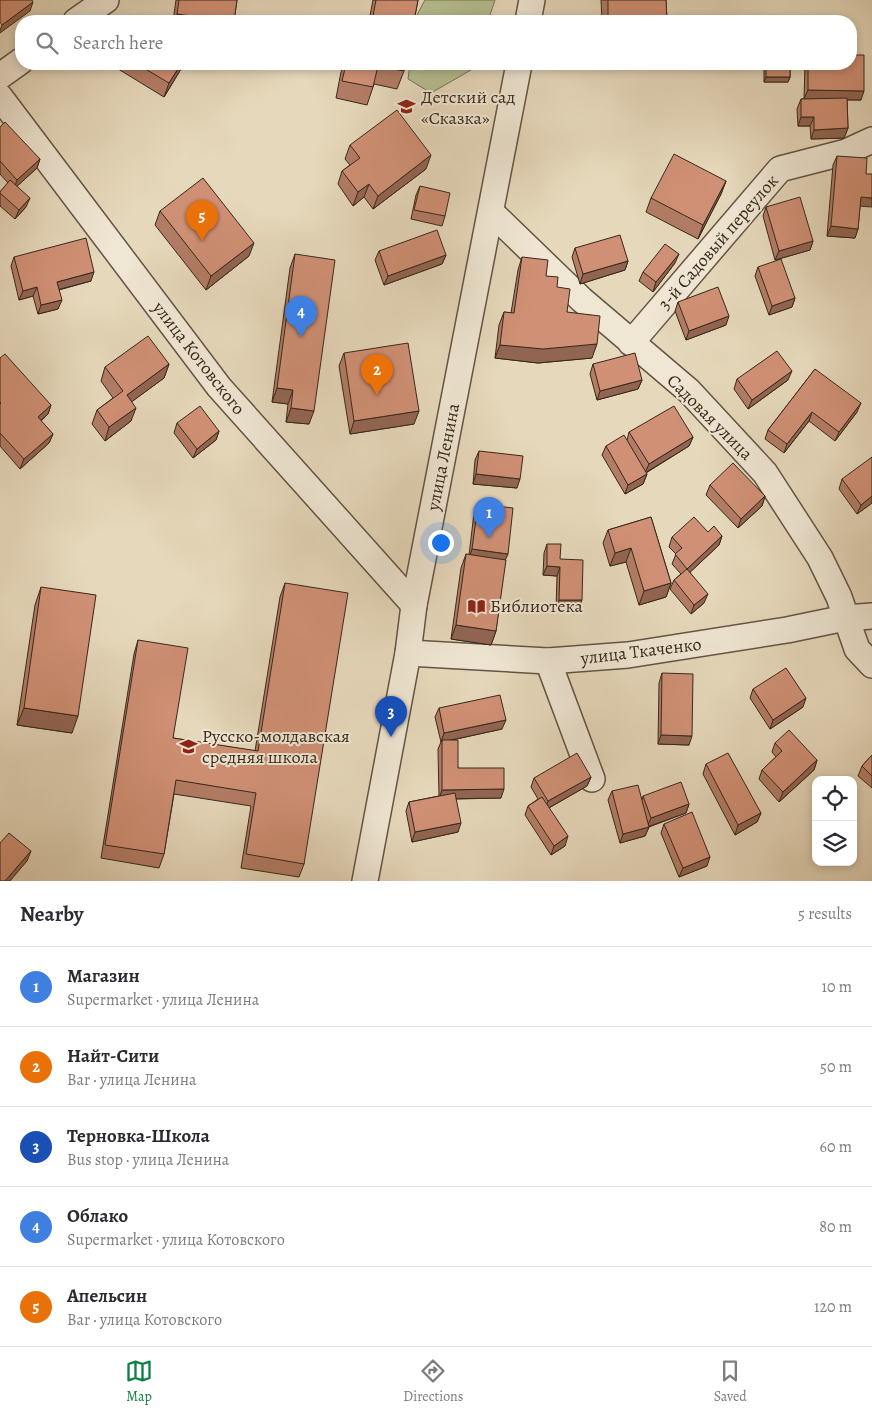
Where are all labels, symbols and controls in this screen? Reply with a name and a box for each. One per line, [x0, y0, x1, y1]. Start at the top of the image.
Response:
search box [15, 15, 857, 70]
icon: search [33, 29, 61, 57]
text: Search here [73, 30, 163, 56]
place label: Детский сад «Сказка» [421, 85, 515, 130]
school or university icon: Детский сад «Сказка» [397, 97, 417, 117]
street label: 3-й Садовый переулок [652, 169, 784, 315]
pin: 5 [186, 200, 218, 241]
street label: улица Котовского [147, 296, 251, 420]
pin: 4 [285, 296, 317, 337]
pin: 2 [361, 354, 393, 395]
street label: Садовая улица [662, 369, 759, 466]
street label: улица Ленина [421, 401, 465, 514]
pin: 1 [473, 497, 505, 538]
your location [428, 530, 454, 556]
place label: Библиотека [490, 594, 584, 618]
library icon: Библиотека [466, 596, 486, 616]
street label: улица Ткаченко [578, 632, 703, 670]
pin: 3 [375, 696, 407, 737]
place label: Русско-молдавская средняя школа [202, 724, 350, 769]
school or university icon: Русско-молдавская средняя школа [178, 736, 198, 756]
map controls [812, 776, 857, 866]
button: locate [812, 776, 857, 821]
button: layers [812, 821, 857, 866]
text: Nearby [20, 900, 83, 928]
text: 5 results [798, 903, 852, 925]
text: Магазин [67, 963, 140, 989]
text: 1 [33, 976, 39, 998]
text: 10 m [822, 976, 852, 998]
text: Supermarket · улица Ленина [67, 989, 259, 1011]
text: Найт-Сити [67, 1043, 159, 1069]
text: 2 [32, 1056, 40, 1078]
text: 50 m [820, 1056, 852, 1078]
text: Bar · улица Ленина [67, 1069, 196, 1091]
text: Терновка-Школа [67, 1123, 210, 1149]
text: 3 [33, 1136, 39, 1158]
text: 60 m [820, 1136, 852, 1158]
text: Bus stop · улица Ленина [67, 1149, 229, 1171]
text: Облако [67, 1203, 128, 1229]
text: 4 [32, 1216, 40, 1238]
text: 80 m [819, 1216, 852, 1238]
text: Supermarket · улица Котовского [67, 1229, 285, 1251]
text: Апельсин [67, 1283, 147, 1309]
text: 5 [33, 1296, 39, 1318]
text: 120 m [814, 1296, 852, 1318]
text: Bar · улица Котовского [67, 1309, 222, 1331]
tab: Map [125, 1357, 153, 1406]
tab: Directions [403, 1357, 463, 1406]
tab: Saved [714, 1357, 747, 1406]

